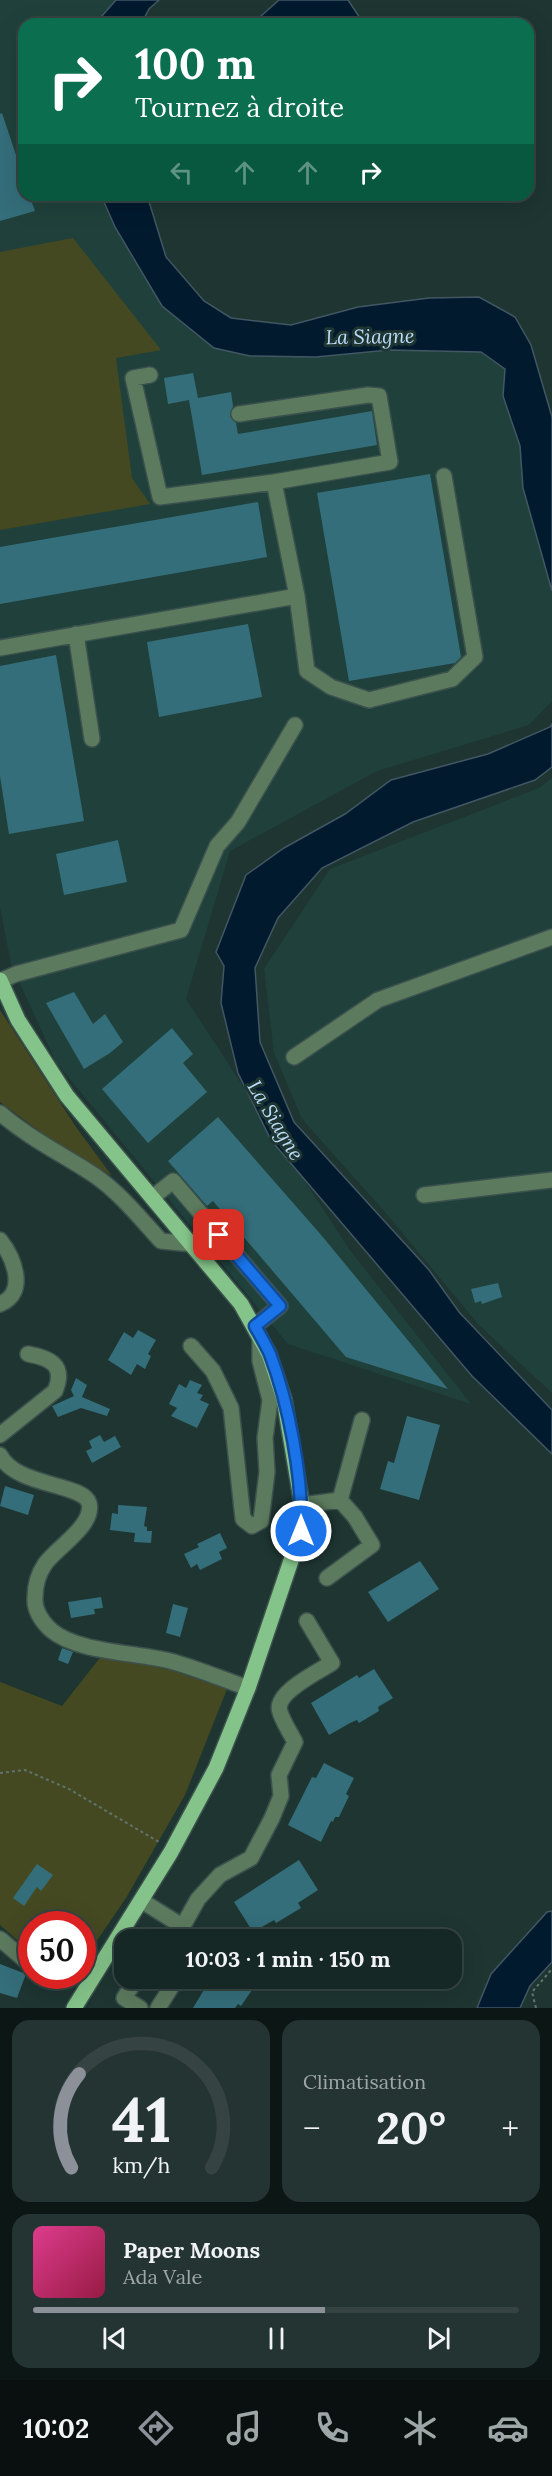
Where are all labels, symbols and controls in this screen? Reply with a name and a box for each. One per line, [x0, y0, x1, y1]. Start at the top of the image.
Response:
text: 100 m [135, 37, 255, 91]
icon: right [36, 42, 114, 120]
text: Tournez à droite [135, 90, 344, 124]
icon: left [165, 156, 198, 189]
icon: ahead [228, 156, 261, 189]
icon: ahead [291, 156, 324, 189]
icon: right [354, 156, 387, 189]
water label: La Siagne [325, 323, 415, 349]
water label: La Siagne [242, 1076, 310, 1164]
pin [193, 1209, 244, 1260]
icon: arrive [202, 1218, 235, 1251]
position arrow [269, 1499, 333, 1563]
speed limit sign: 50 [18, 1911, 96, 1989]
text: 10:03 · 1 min · 150 m [186, 1945, 390, 1973]
text: Climatisation [303, 2069, 426, 2094]
text: 41 [111, 2079, 171, 2159]
text: 20° [376, 2099, 446, 2156]
text: − [303, 2107, 321, 2149]
text: + [501, 2107, 519, 2149]
text: km/h [112, 2151, 170, 2179]
text: Paper Moons [123, 2236, 260, 2264]
text: Ada Vale [123, 2264, 202, 2289]
icon: previous [98, 2322, 131, 2355]
icon: pause [260, 2322, 293, 2355]
icon: next [422, 2322, 455, 2355]
icon: directions [135, 2407, 177, 2449]
icon: music [223, 2407, 265, 2449]
icon: phone [311, 2407, 353, 2449]
icon: climate [399, 2407, 441, 2449]
icon: car [487, 2407, 529, 2449]
text: 10:02 [23, 2411, 89, 2445]

